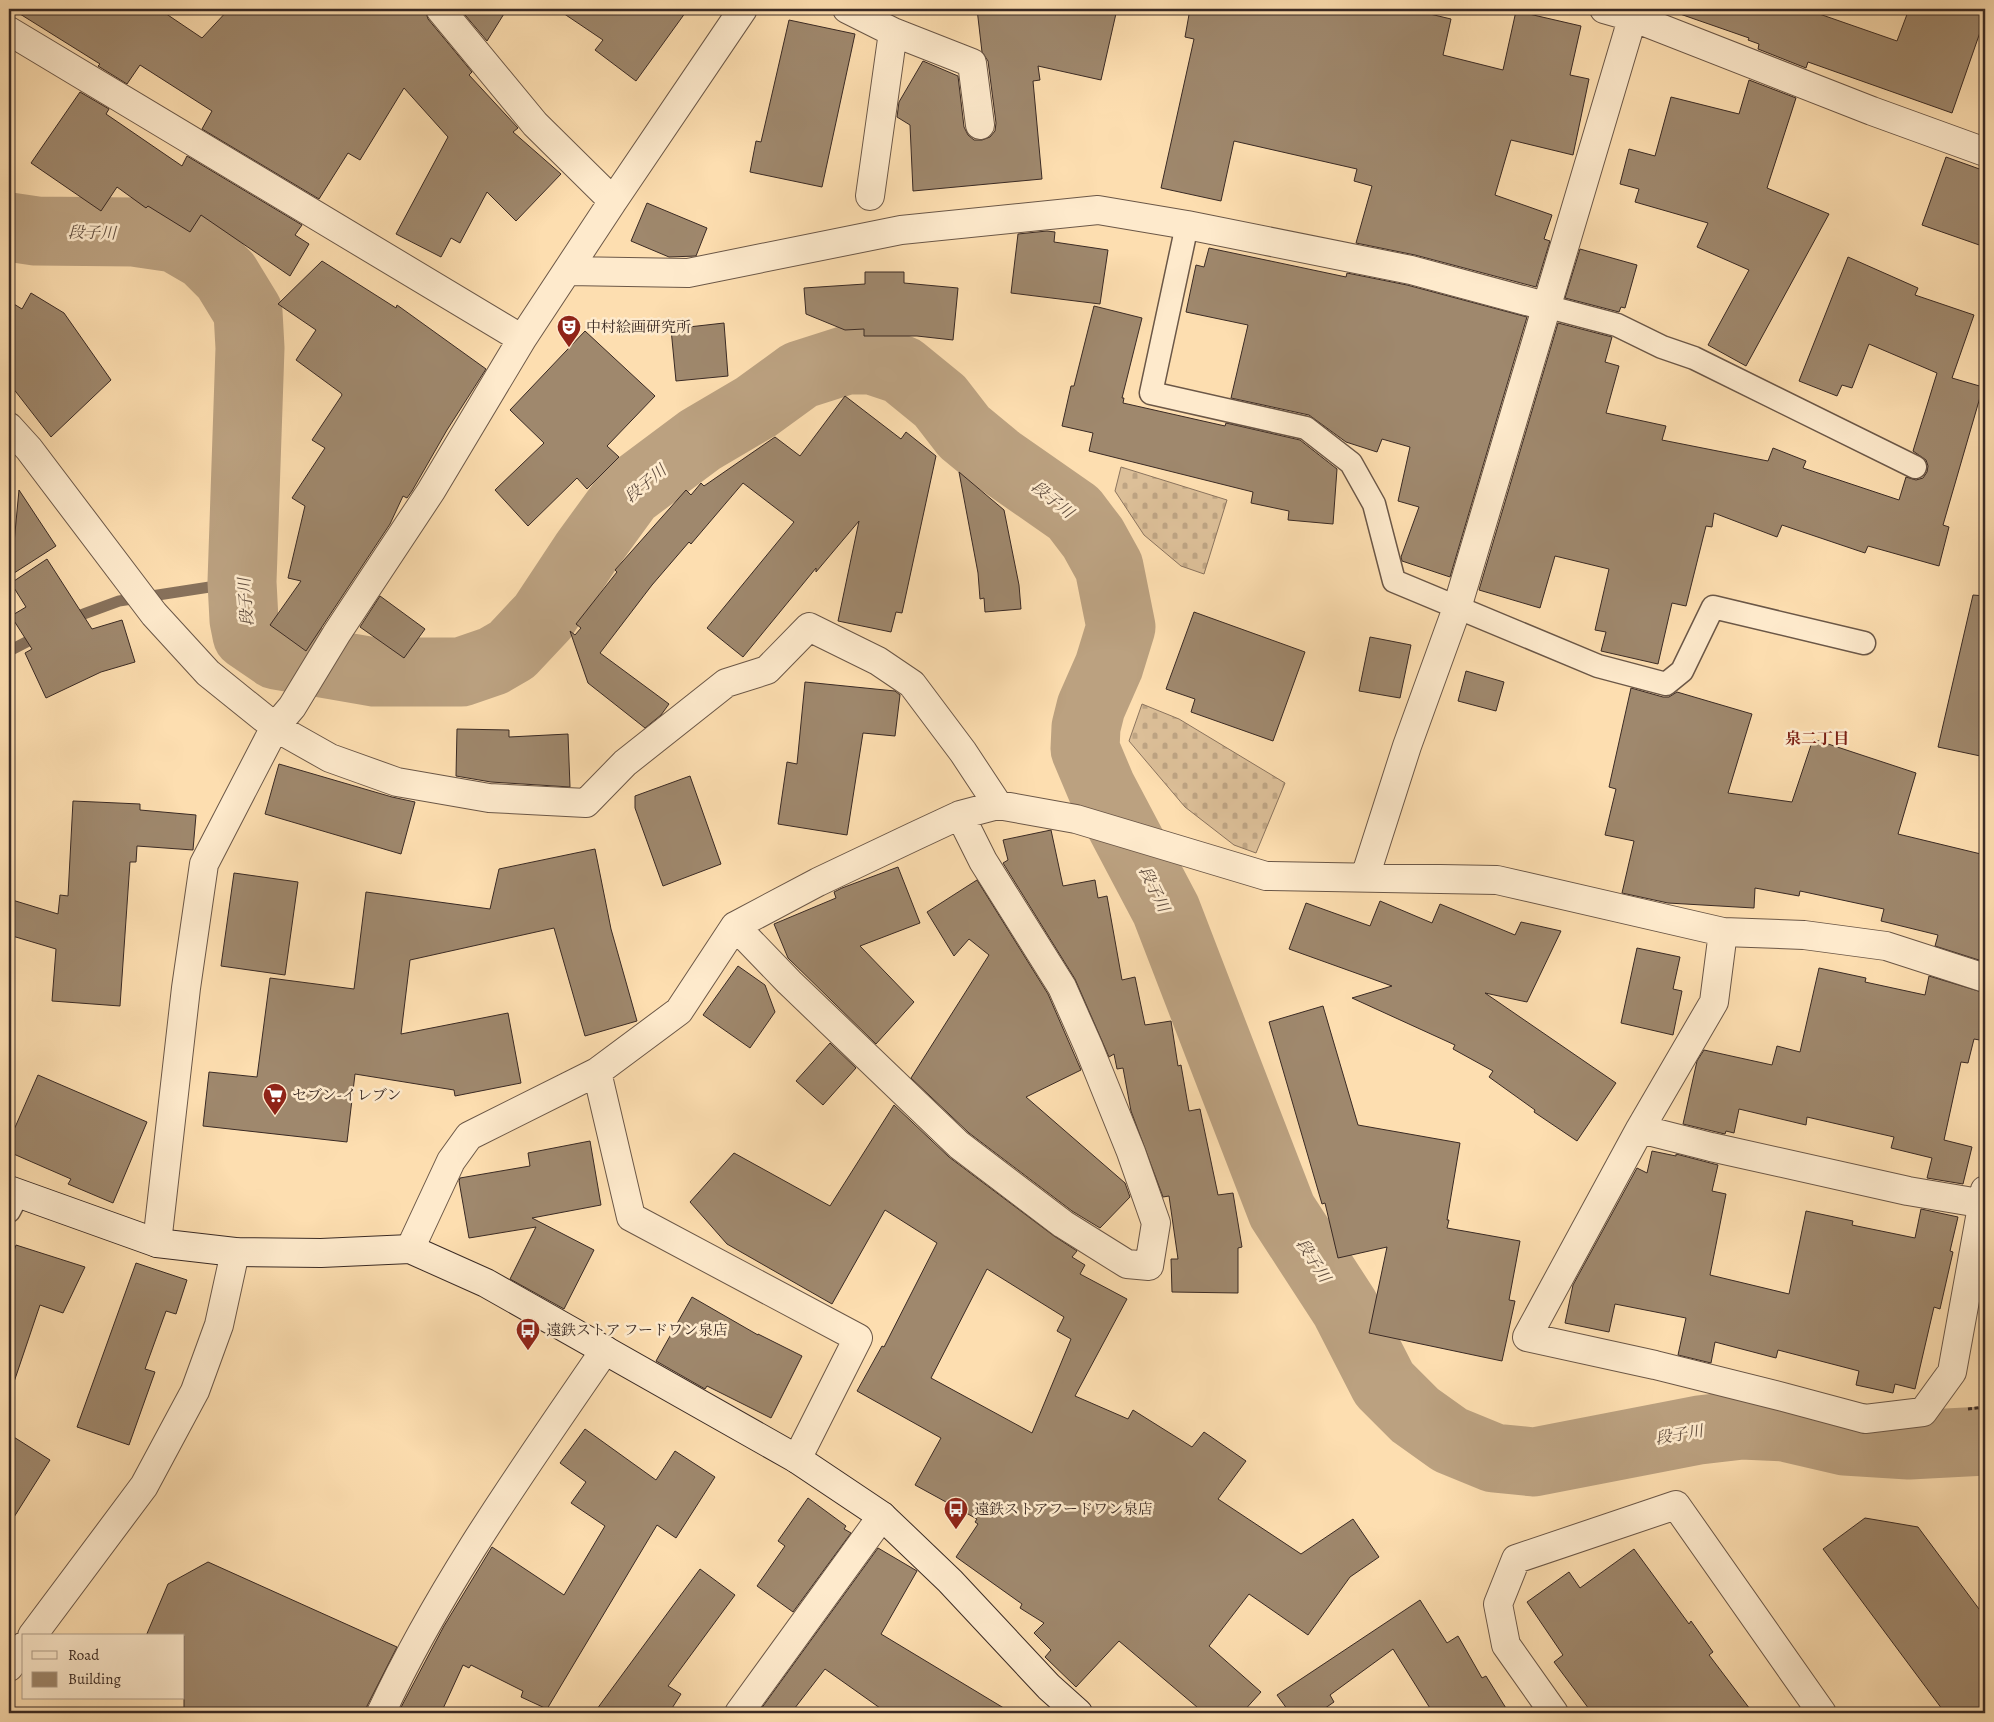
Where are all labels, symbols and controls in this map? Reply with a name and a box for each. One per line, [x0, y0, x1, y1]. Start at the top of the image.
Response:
water label: 段子川 [68, 222, 118, 244]
theatre icon: 中村絵画研究所 [556, 314, 582, 348]
place label: 中村絵画研究所 [586, 317, 691, 337]
water label: 段子川 [620, 459, 673, 508]
water label: 段子川 [1027, 476, 1079, 525]
water label: 段子川 [233, 575, 259, 627]
district label: 泉二丁目 [1785, 728, 1849, 750]
water label: 段子川 [1134, 863, 1175, 918]
supermarket icon: セブン-イレブン [262, 1082, 288, 1116]
place label: セブン-イレブン [292, 1085, 402, 1105]
water label: 段子川 [1291, 1234, 1337, 1288]
bus stop icon: 遠鉄ストア フードワン泉店 [515, 1317, 541, 1351]
place label: 遠鉄ストア フードワン泉店 [546, 1320, 728, 1340]
water label: 段子川 [1654, 1420, 1707, 1450]
bus stop icon: 遠鉄ストアフードワン泉店 [943, 1496, 969, 1530]
place label: 遠鉄ストアフードワン泉店 [974, 1499, 1153, 1519]
legend [22, 1634, 185, 1700]
text: Road [68, 1645, 100, 1665]
text: Building [68, 1669, 121, 1689]

